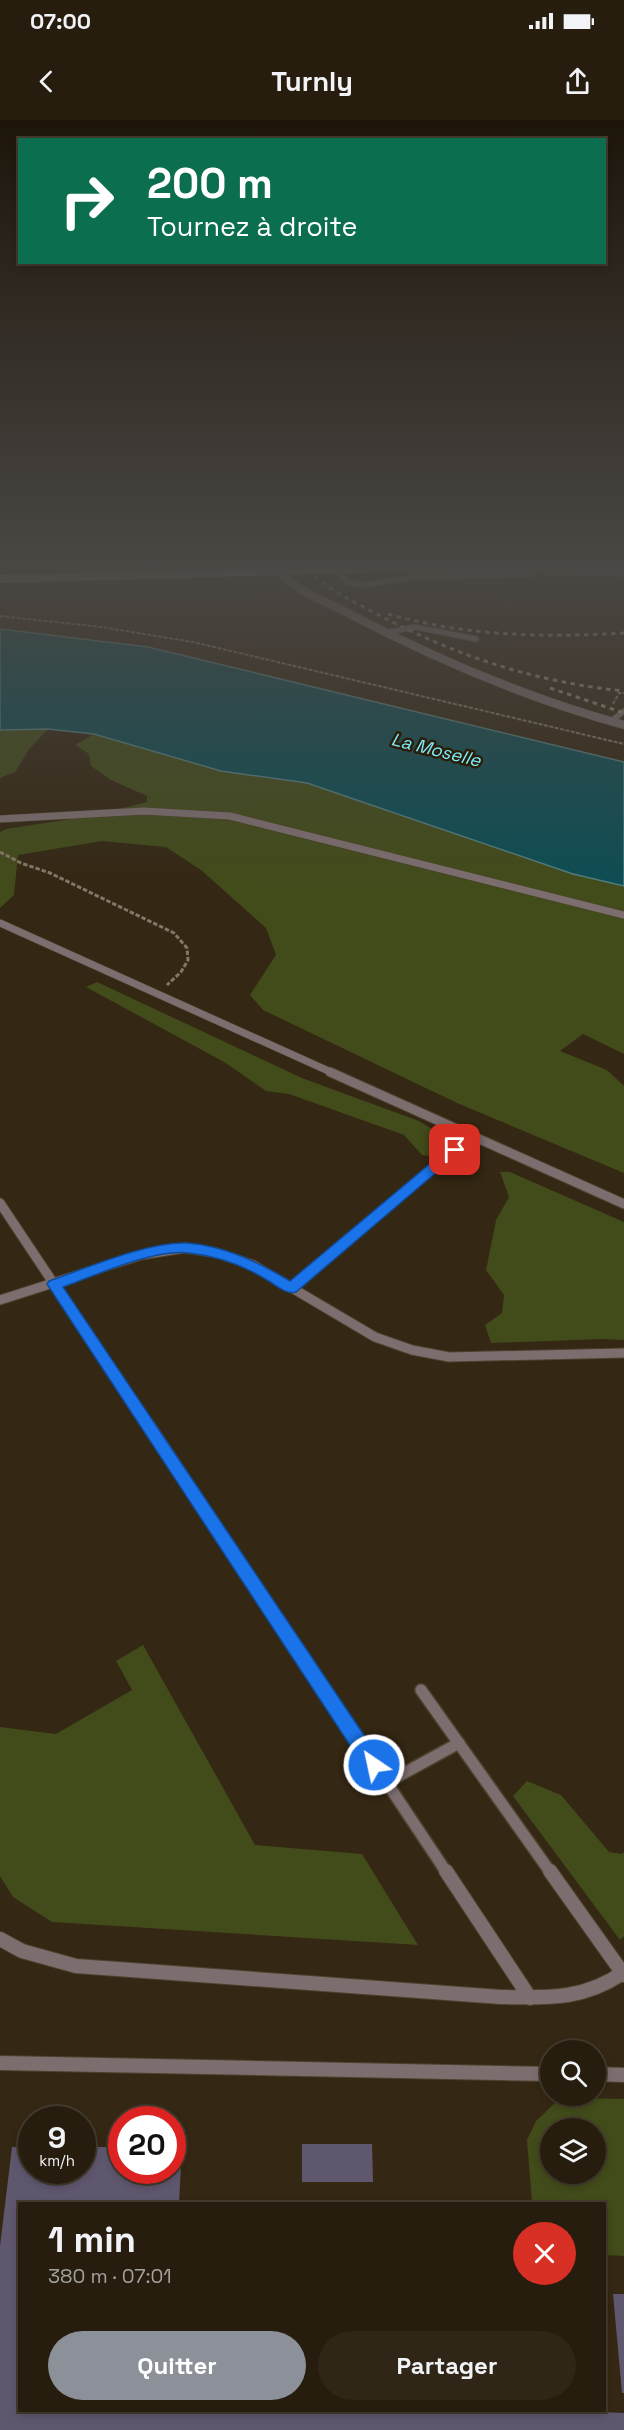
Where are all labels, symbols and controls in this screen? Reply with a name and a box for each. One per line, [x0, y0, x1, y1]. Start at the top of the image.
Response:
text: 07:00 [30, 7, 91, 35]
text: Turnly [271, 64, 353, 99]
icon: back [30, 65, 63, 98]
icon: share [561, 65, 594, 98]
text: 200 m [147, 157, 273, 210]
icon: right [48, 162, 126, 240]
text: Tournez à droite [147, 209, 357, 244]
water label: La Moselle [389, 727, 484, 772]
pin [429, 1124, 480, 1175]
icon: arrive [438, 1133, 471, 1166]
position arrow [342, 1733, 406, 1797]
map controls [540, 2040, 606, 2184]
button: search [540, 2040, 606, 2106]
speed limit sign: 20 [108, 2106, 186, 2184]
text: 9 [48, 2118, 66, 2157]
button: layers [540, 2118, 606, 2184]
text: km/h [39, 2151, 75, 2170]
text: 1 min [48, 2217, 136, 2263]
button: close [513, 2222, 576, 2285]
text: 380 m · 07:01 [48, 2263, 172, 2289]
button: Quitter [48, 2331, 306, 2400]
button: Partager [318, 2331, 576, 2400]

